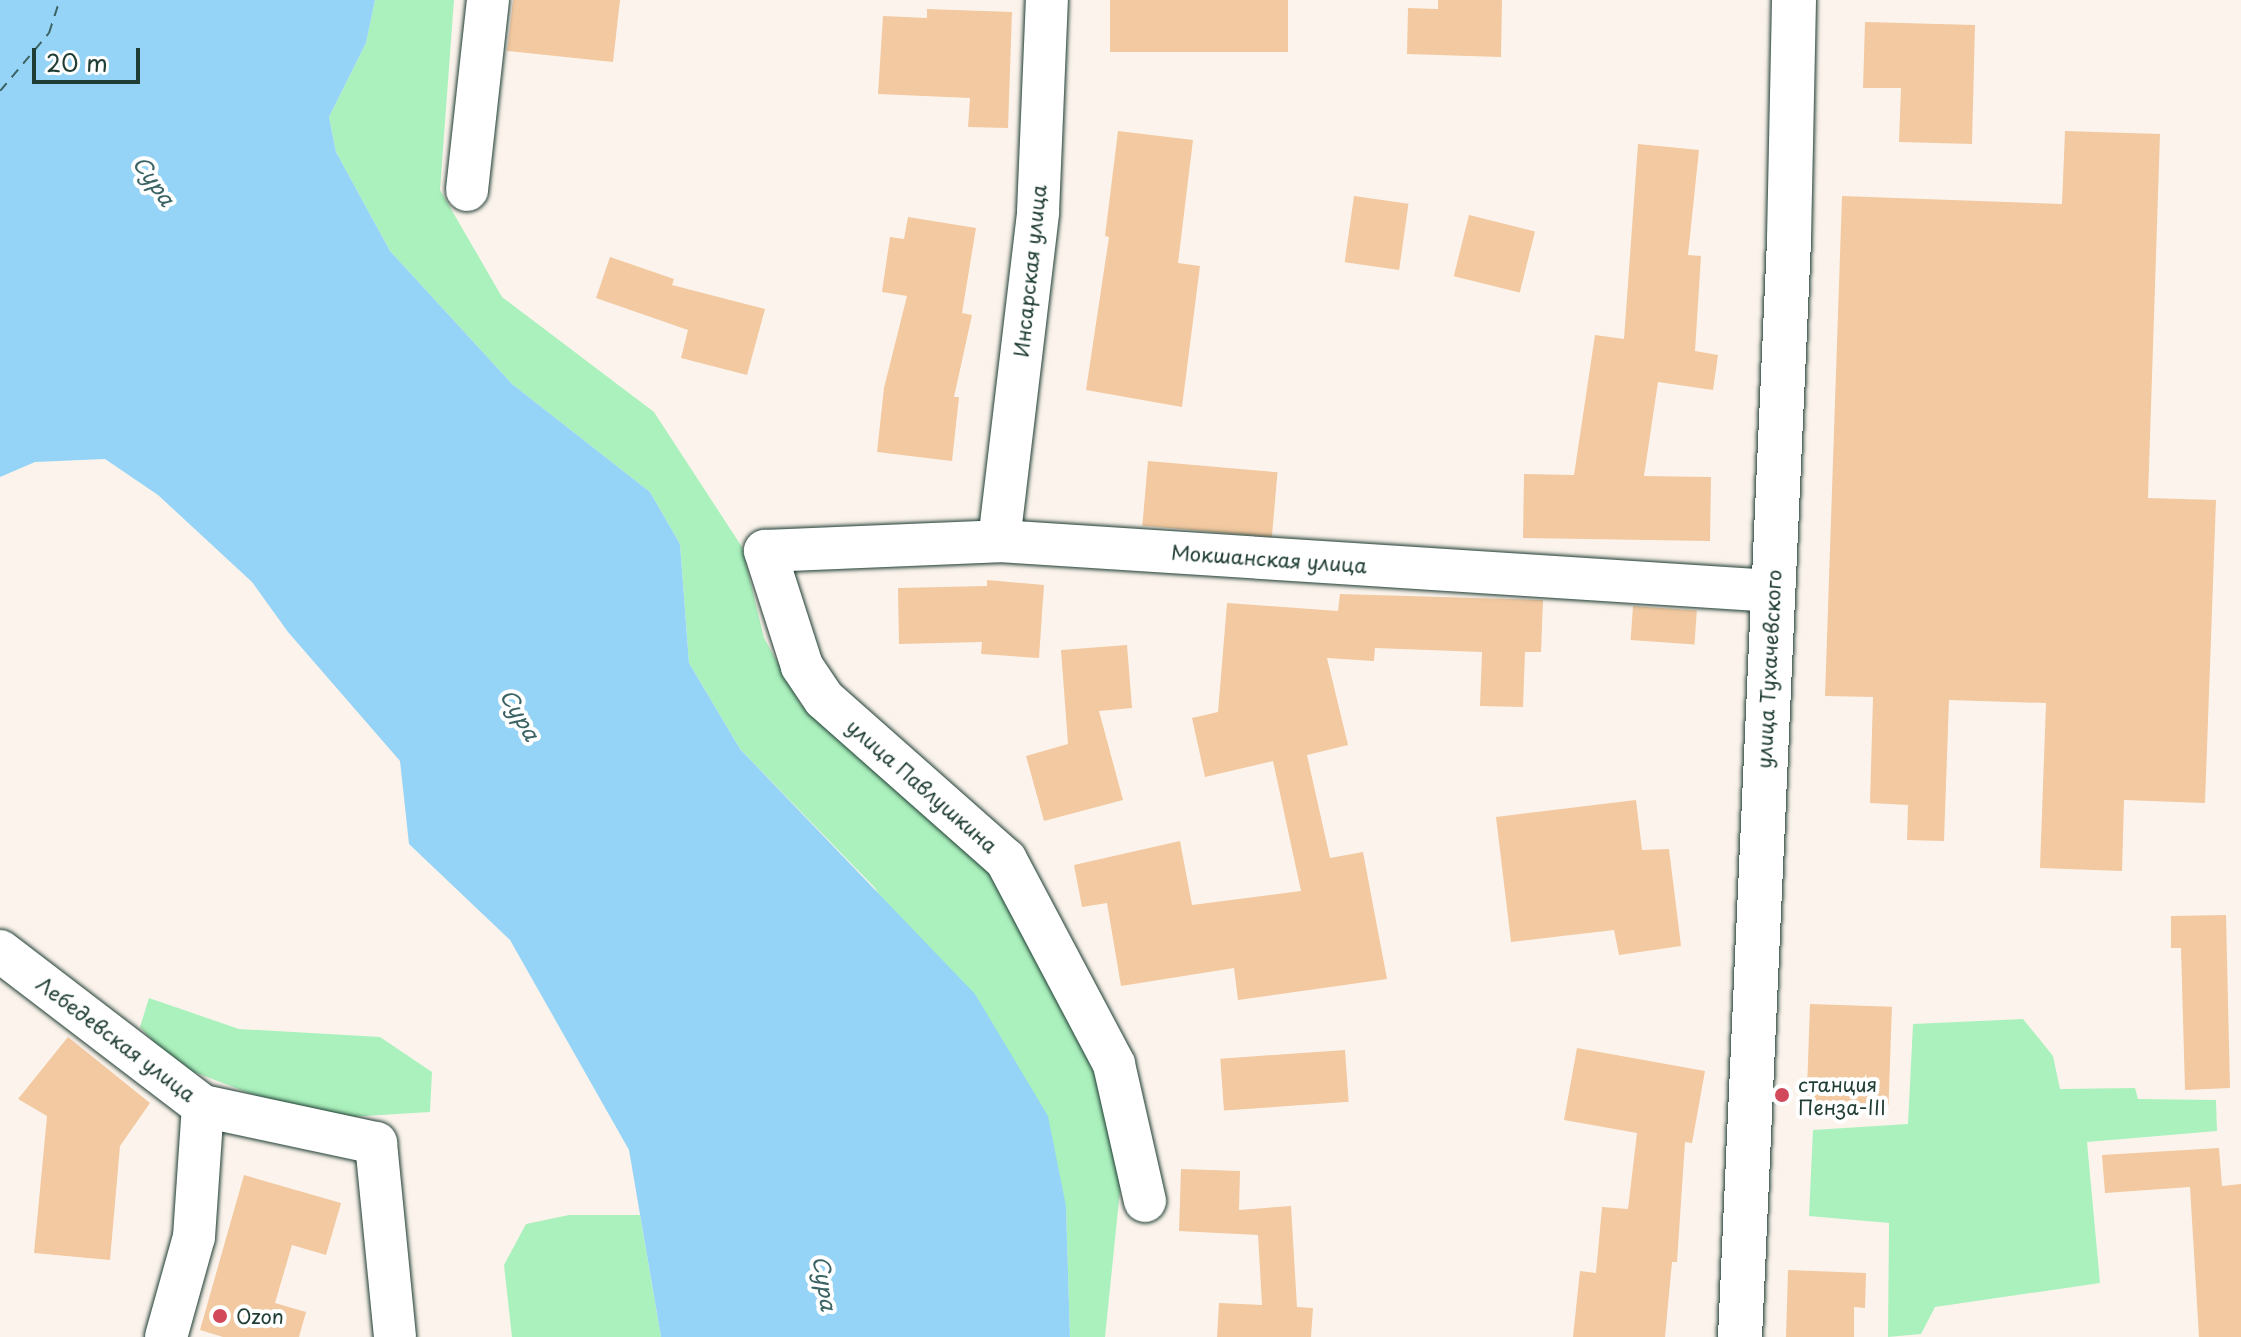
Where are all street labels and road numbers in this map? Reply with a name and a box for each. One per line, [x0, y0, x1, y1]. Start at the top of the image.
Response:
street label: Инсарская улица [1009, 183, 1051, 359]
street label: Мокшанская улица [1170, 540, 1368, 578]
street label: улица Тухачевского [1752, 568, 1786, 770]
street label: улица Павлушкина [842, 714, 1002, 858]
street label: Лебедевская улица [31, 971, 201, 1107]

